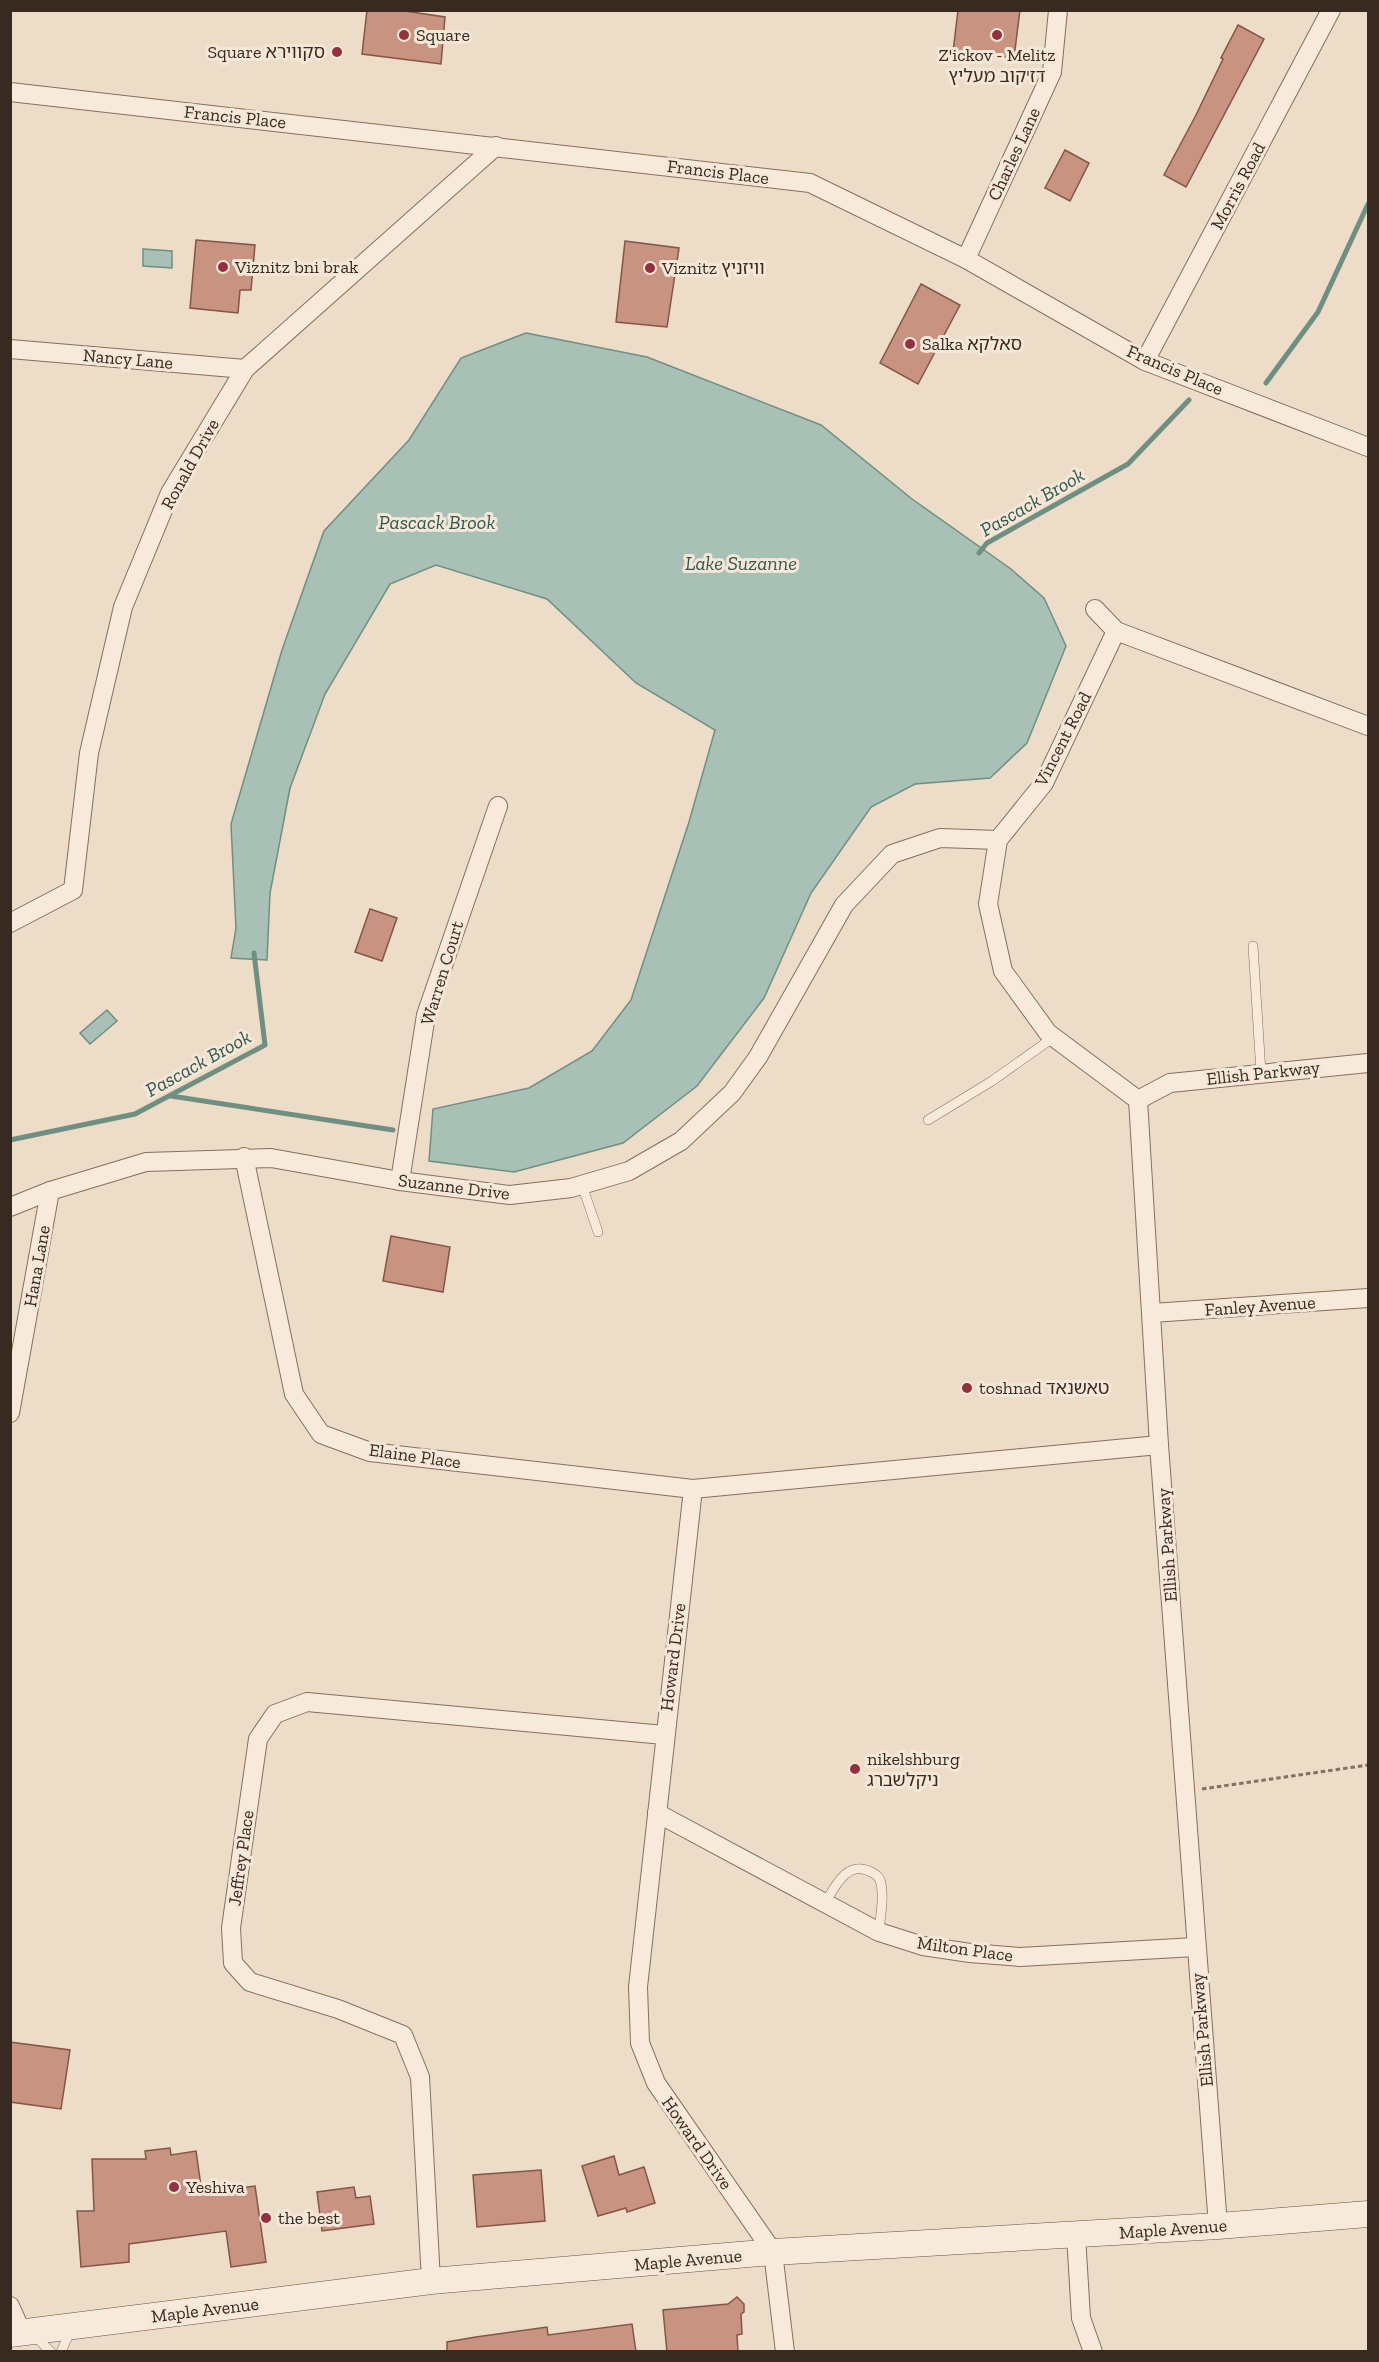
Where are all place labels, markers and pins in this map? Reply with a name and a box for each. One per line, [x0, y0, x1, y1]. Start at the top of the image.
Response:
place label: Square [416, 24, 470, 46]
marker: Square [397, 28, 411, 42]
marker: Z'ickov - Melitz דז'קוב מעליץ [990, 28, 1004, 42]
place label: Square סקווירא [207, 41, 325, 63]
place label: Z'ickov - Melitz דז'קוב מעליץ [939, 44, 1055, 87]
marker: Square סקווירא [330, 45, 344, 59]
place label: Viznitz bni brak [234, 256, 359, 278]
place label: Viznitz וויזניץ [661, 257, 765, 279]
marker: Viznitz bni brak [216, 260, 230, 274]
marker: Viznitz וויזניץ [643, 261, 657, 275]
place label: Salka סאלקא [922, 333, 1022, 355]
marker: Salka סאלקא [903, 337, 917, 351]
place label: toshnad טאשנאד [979, 1377, 1109, 1399]
marker: toshnad טאשנאד [960, 1381, 974, 1395]
place label: nikelshburg ניקלשברג [867, 1748, 960, 1791]
marker: nikelshburg ניקלשברג [848, 1762, 862, 1776]
place label: Yeshiva [185, 2176, 245, 2198]
marker: Yeshiva [167, 2180, 181, 2194]
place label: the best [278, 2207, 340, 2229]
marker: the best [259, 2211, 273, 2225]

